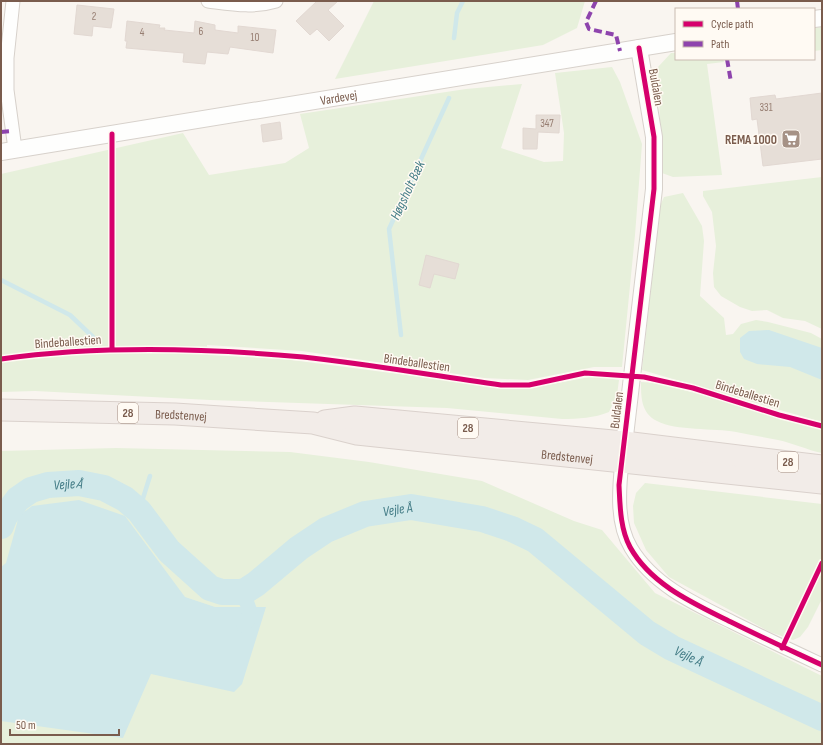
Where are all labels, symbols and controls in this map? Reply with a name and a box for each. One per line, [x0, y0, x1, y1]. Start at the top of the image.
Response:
legend [675, 8, 815, 60]
house number: 2 [92, 10, 97, 23]
text: Cycle path [711, 17, 753, 32]
house number: 6 [199, 25, 204, 38]
house number: 4 [140, 26, 145, 39]
house number: 10 [251, 31, 259, 44]
text: Path [711, 37, 729, 52]
street label: Buldalen [645, 67, 667, 107]
street label: Vardevej [319, 87, 358, 109]
house number: 331 [759, 101, 773, 114]
house number: 347 [540, 117, 554, 130]
supermarket icon: REMA 1000 [780, 128, 802, 150]
place label: REMA 1000 [725, 132, 777, 148]
water label: Høgsholt Bæk [386, 157, 429, 223]
street label: Bindeballestien [34, 332, 102, 352]
street label: Bindeballestien [383, 350, 451, 376]
street label: Bindeballestien [713, 377, 782, 411]
street label: Buldalen [607, 391, 627, 430]
road number: 28 [118, 403, 138, 423]
street label: Bredstenvej [155, 407, 207, 425]
road number: 28 [458, 418, 478, 438]
street label: Bredstenvej [540, 446, 594, 468]
road number: 28 [778, 452, 798, 472]
water label: Vejle Å [53, 475, 85, 494]
water label: Vejle Å [382, 499, 414, 520]
water label: Vejle Å [671, 642, 706, 670]
scale bar [10, 711, 119, 737]
text: 50 m [16, 718, 36, 733]

